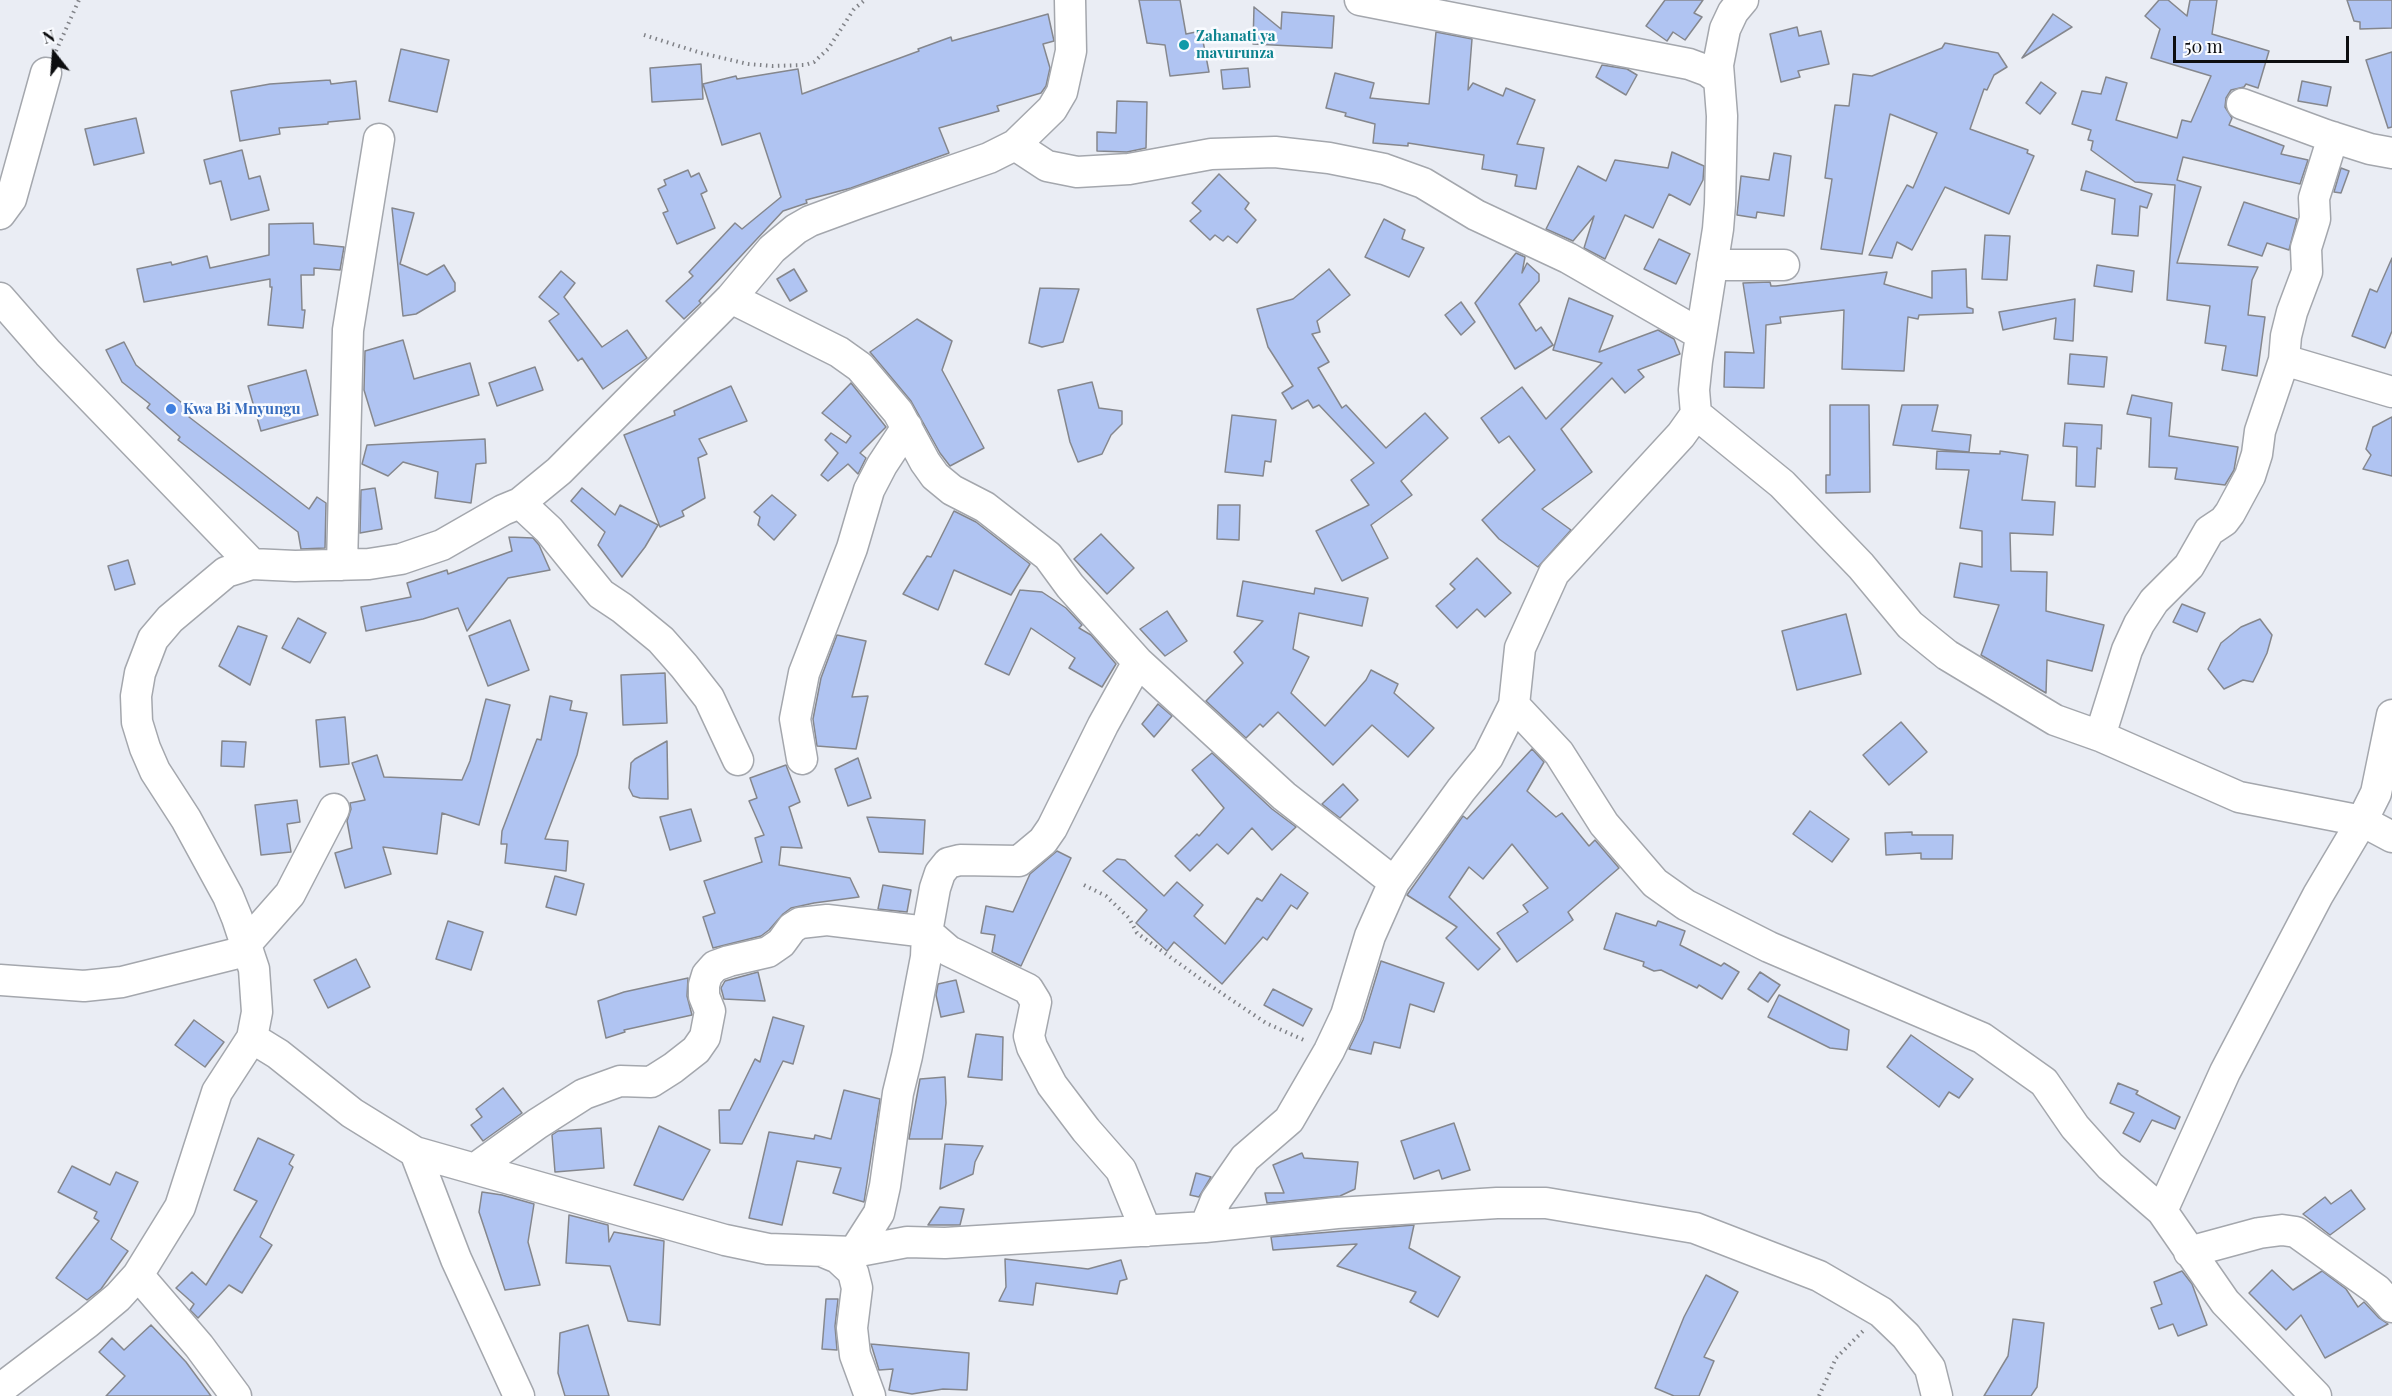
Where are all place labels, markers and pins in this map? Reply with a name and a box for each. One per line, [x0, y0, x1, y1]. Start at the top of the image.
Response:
place label: Zahanati ya mavurunza [1196, 27, 1276, 62]
marker: Zahanati ya mavurunza [1177, 38, 1191, 52]
place label: Kwa Bi Mnyungu [183, 400, 301, 418]
marker: Kwa Bi Mnyungu [164, 402, 178, 416]

